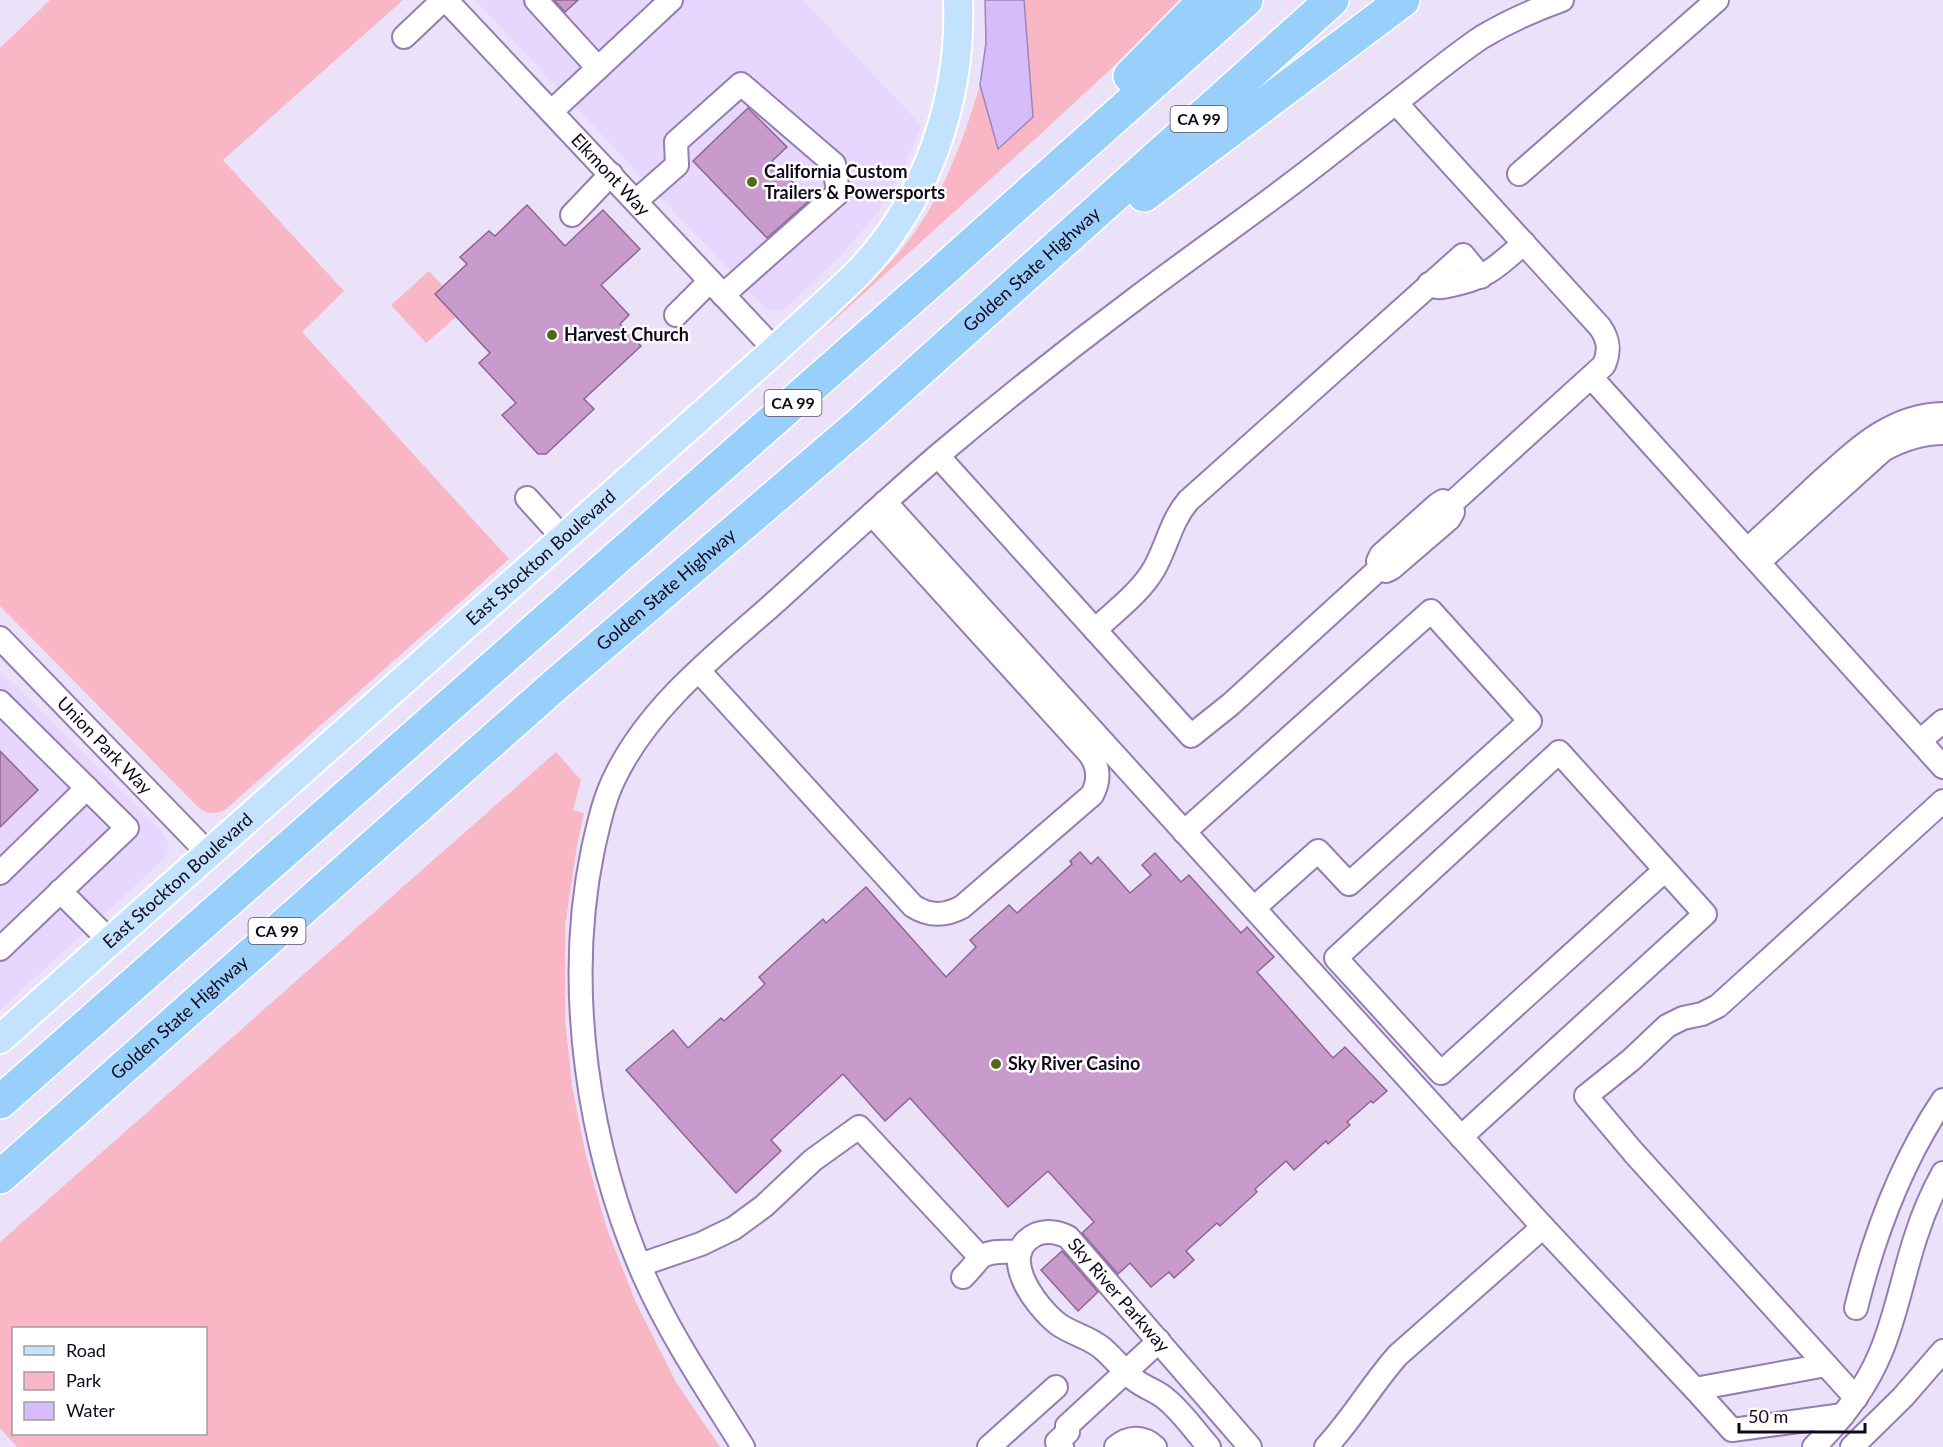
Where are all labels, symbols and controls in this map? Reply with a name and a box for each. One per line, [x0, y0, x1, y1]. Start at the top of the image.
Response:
road number: CA 99 [1170, 106, 1228, 132]
street label: Elkmont Way [567, 128, 656, 221]
place label: California Custom Trailers & Powersports [764, 160, 945, 203]
marker: California Custom Trailers & Powersports [745, 175, 759, 189]
street label: Golden State Highway [958, 201, 1105, 336]
place label: Harvest Church [564, 323, 689, 345]
marker: Harvest Church [545, 328, 559, 342]
road number: CA 99 [764, 390, 822, 416]
street label: East Stockton Boulevard [461, 485, 620, 630]
street label: Golden State Highway [591, 523, 740, 655]
street label: Union Park Way [53, 692, 158, 799]
street label: East Stockton Boulevard [98, 808, 257, 952]
road number: CA 99 [248, 918, 306, 944]
street label: Golden State Highway [106, 950, 253, 1084]
place label: Sky River Casino [1008, 1052, 1140, 1074]
marker: Sky River Casino [989, 1057, 1003, 1071]
street label: Sky River Parkway [1064, 1233, 1175, 1357]
legend [12, 1327, 207, 1435]
text: Road [66, 1339, 106, 1361]
text: Park [66, 1369, 102, 1391]
scale bar [1739, 1396, 1865, 1434]
text: Water [66, 1399, 115, 1421]
text: 50 m [1748, 1405, 1788, 1427]

